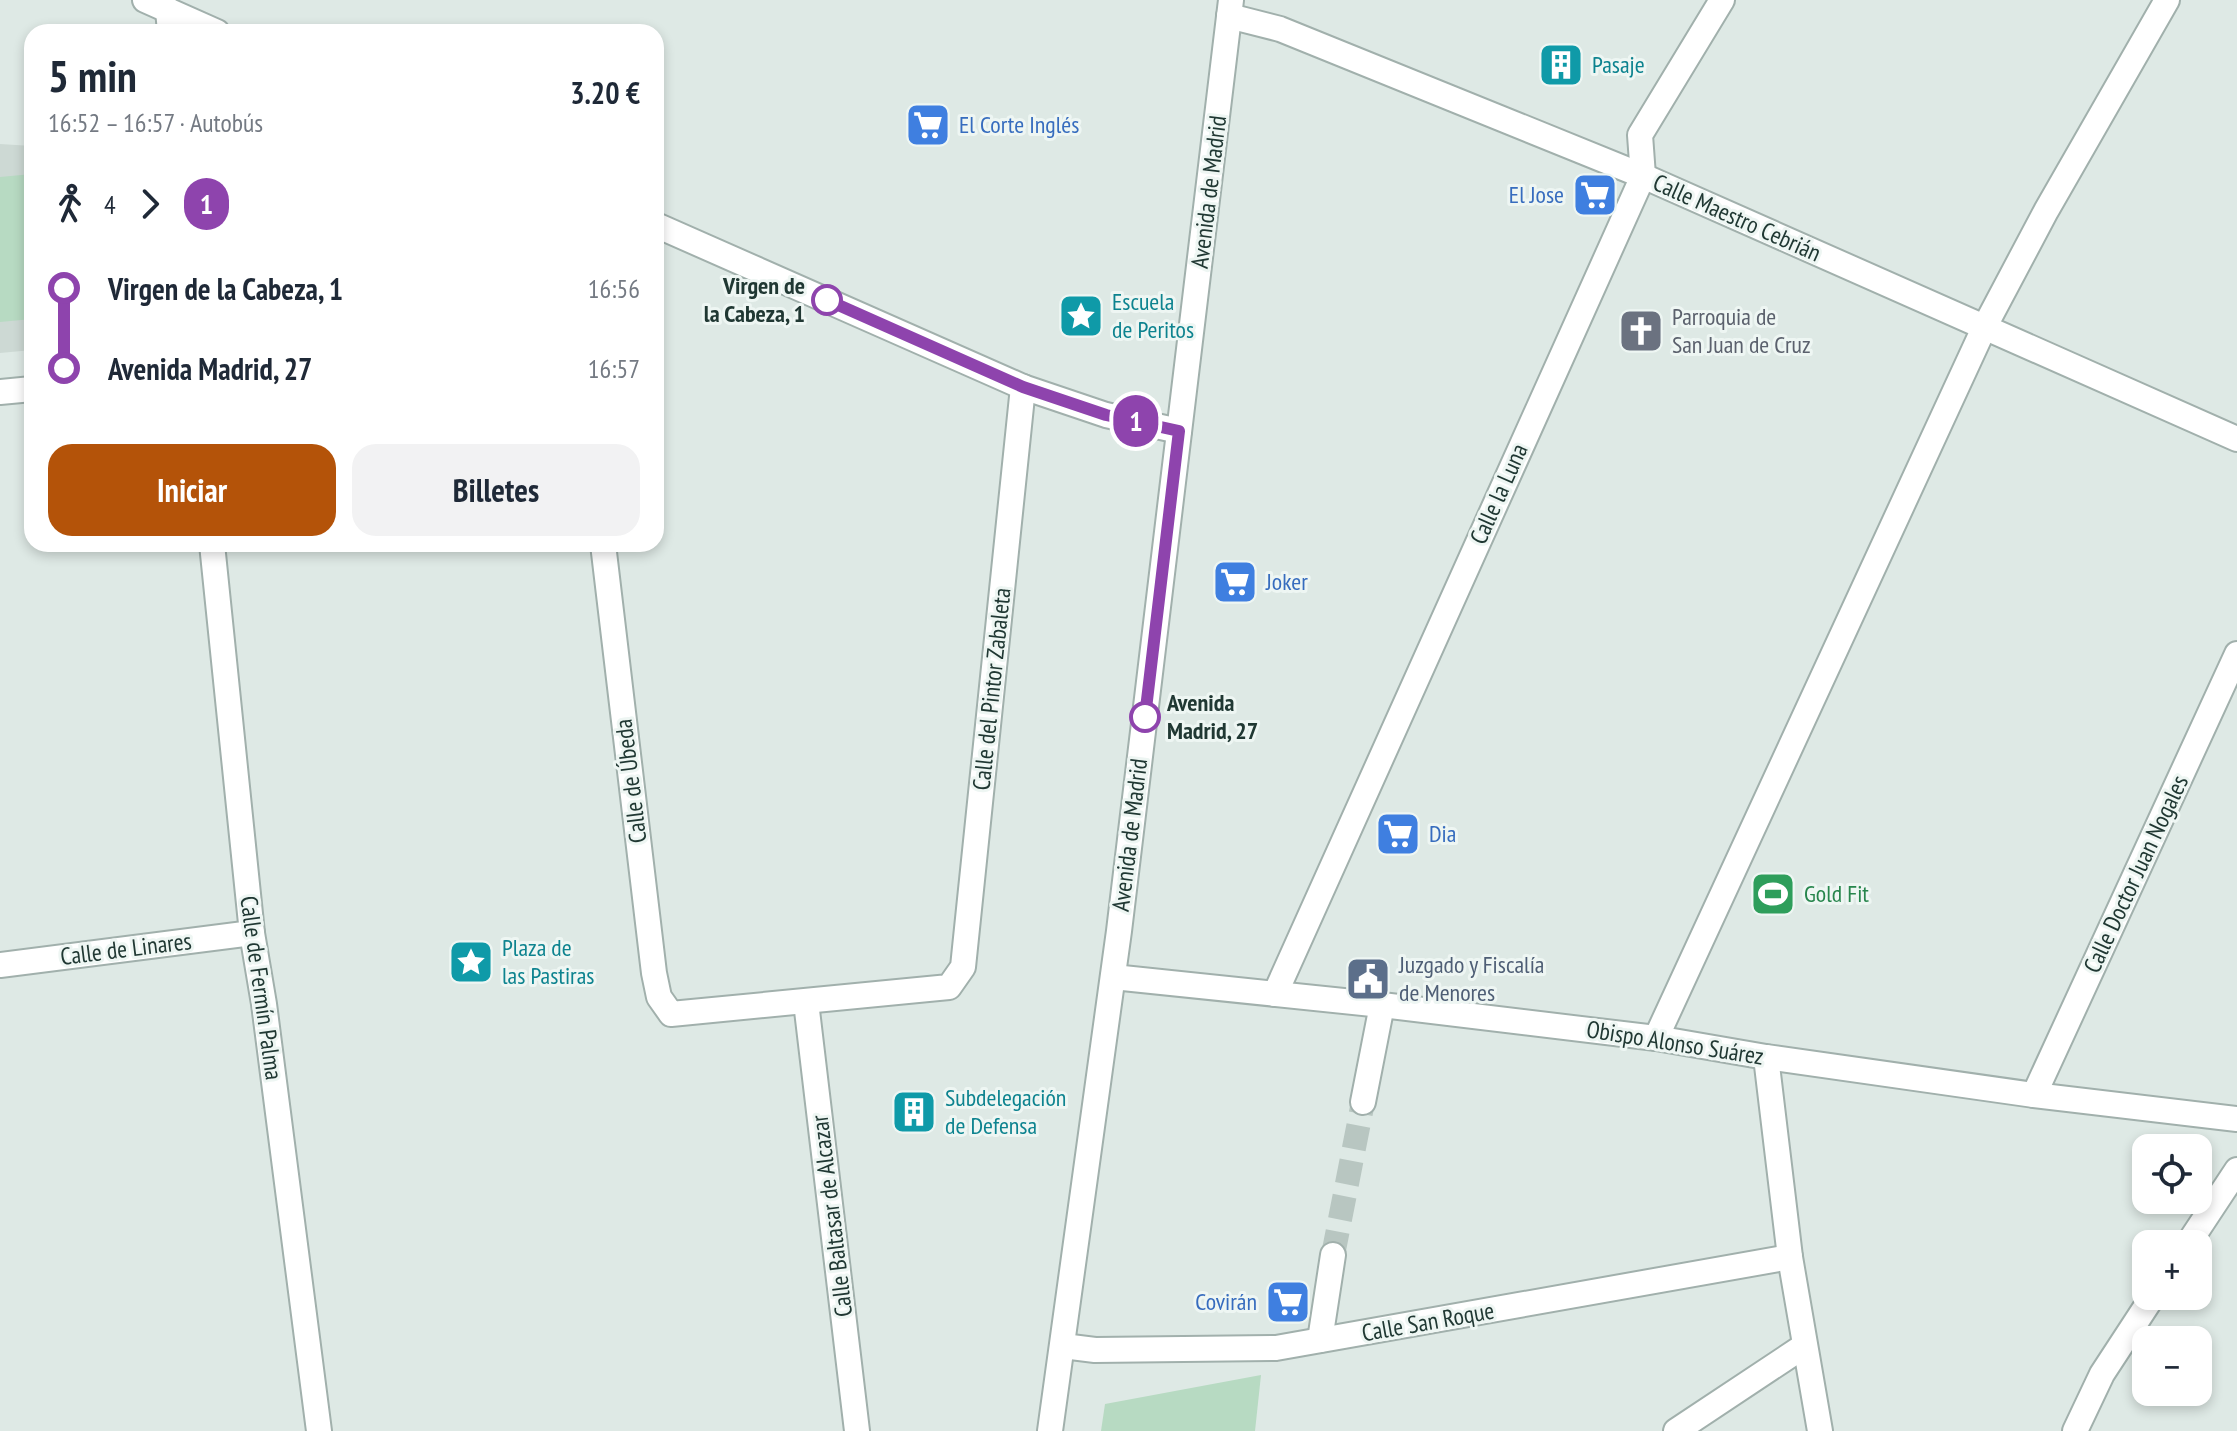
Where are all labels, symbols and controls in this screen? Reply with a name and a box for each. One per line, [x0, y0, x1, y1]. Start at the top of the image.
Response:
building icon: Pasaje [1537, 41, 1585, 89]
text: 5 min [48, 47, 137, 104]
place label: Pasaje [1592, 49, 1645, 80]
text: 3.20 € [570, 73, 640, 112]
supermarket icon: El Corte Inglés [904, 101, 952, 149]
text: 16:52 – 16:57 · Autobús [48, 106, 263, 139]
place label: El Corte Inglés [959, 109, 1079, 140]
street label: Avenida de Madrid [1184, 114, 1233, 270]
street label: Calle Maestro Cebrián [1648, 167, 1826, 268]
supermarket icon: El Jose [1571, 171, 1619, 219]
place label: El Jose [1509, 179, 1564, 210]
icon: walk [48, 182, 92, 226]
icon: forward [128, 182, 172, 226]
text: 1 [200, 185, 213, 222]
text: 4 [104, 188, 116, 221]
text: Virgen de la Cabeza, 1 [108, 269, 343, 308]
place label: Virgen de la Cabeza, 1 [704, 270, 805, 329]
text: 16:56 [588, 272, 640, 305]
marker: Virgen de la Cabeza, 1 [812, 285, 842, 315]
place label: Escuela de Peritos [1112, 286, 1194, 345]
place icon: Escuela de Peritos [1057, 292, 1105, 340]
place label: Parroquia de San Juan de Cruz [1672, 301, 1811, 360]
church icon: Parroquia de San Juan de Cruz [1617, 307, 1665, 355]
text: Avenida Madrid, 27 [108, 349, 312, 388]
text: 16:57 [588, 352, 640, 385]
line badge: 1 [1110, 395, 1162, 447]
text: 1 [1129, 402, 1143, 439]
street label: Calle la Luna [1463, 439, 1534, 549]
button: Iniciar [48, 444, 336, 536]
button: Billetes [352, 444, 640, 536]
supermarket icon: Joker [1211, 558, 1259, 606]
place label: Joker [1265, 566, 1308, 597]
street label: Calle del Pintor Zabaleta [965, 586, 1018, 792]
place label: Avenida Madrid, 27 [1166, 687, 1258, 746]
marker: Avenida Madrid, 27 [1130, 702, 1160, 732]
street label: Calle de Úbeda [608, 717, 653, 845]
street label: Avenida de Madrid [1105, 757, 1154, 913]
street label: Calle Doctor Juan Nogales [2076, 770, 2195, 978]
supermarket icon: Dia [1374, 810, 1422, 858]
place label: Dia [1429, 818, 1456, 849]
sports icon: Gold Fit [1749, 870, 1797, 918]
place label: Gold Fit [1804, 878, 1869, 909]
street label: Calle de Fermín Palma [233, 894, 290, 1082]
street label: Calle de Linares [59, 925, 193, 972]
place label: Plaza de las Pastiras [502, 932, 594, 991]
place icon: Plaza de las Pastiras [447, 938, 495, 986]
place label: Juzgado y Fiscalía de Menores [1398, 949, 1544, 1008]
public building icon: Juzgado y Fiscalía de Menores [1344, 955, 1392, 1003]
street label: Obispo Alonso Suárez [1584, 1013, 1766, 1072]
place label: Subdelegación de Defensa [945, 1082, 1066, 1141]
building icon: Subdelegación de Defensa [890, 1088, 938, 1136]
street label: Calle Baltasar de Alcazar [804, 1113, 859, 1319]
map controls [2132, 1134, 2212, 1406]
button: locate [2132, 1134, 2212, 1214]
button: + [2132, 1230, 2212, 1310]
supermarket icon: Covirán [1264, 1278, 1312, 1326]
place label: Covirán [1195, 1286, 1257, 1317]
street label: Calle San Roque [1359, 1295, 1496, 1348]
button: − [2132, 1326, 2212, 1406]

